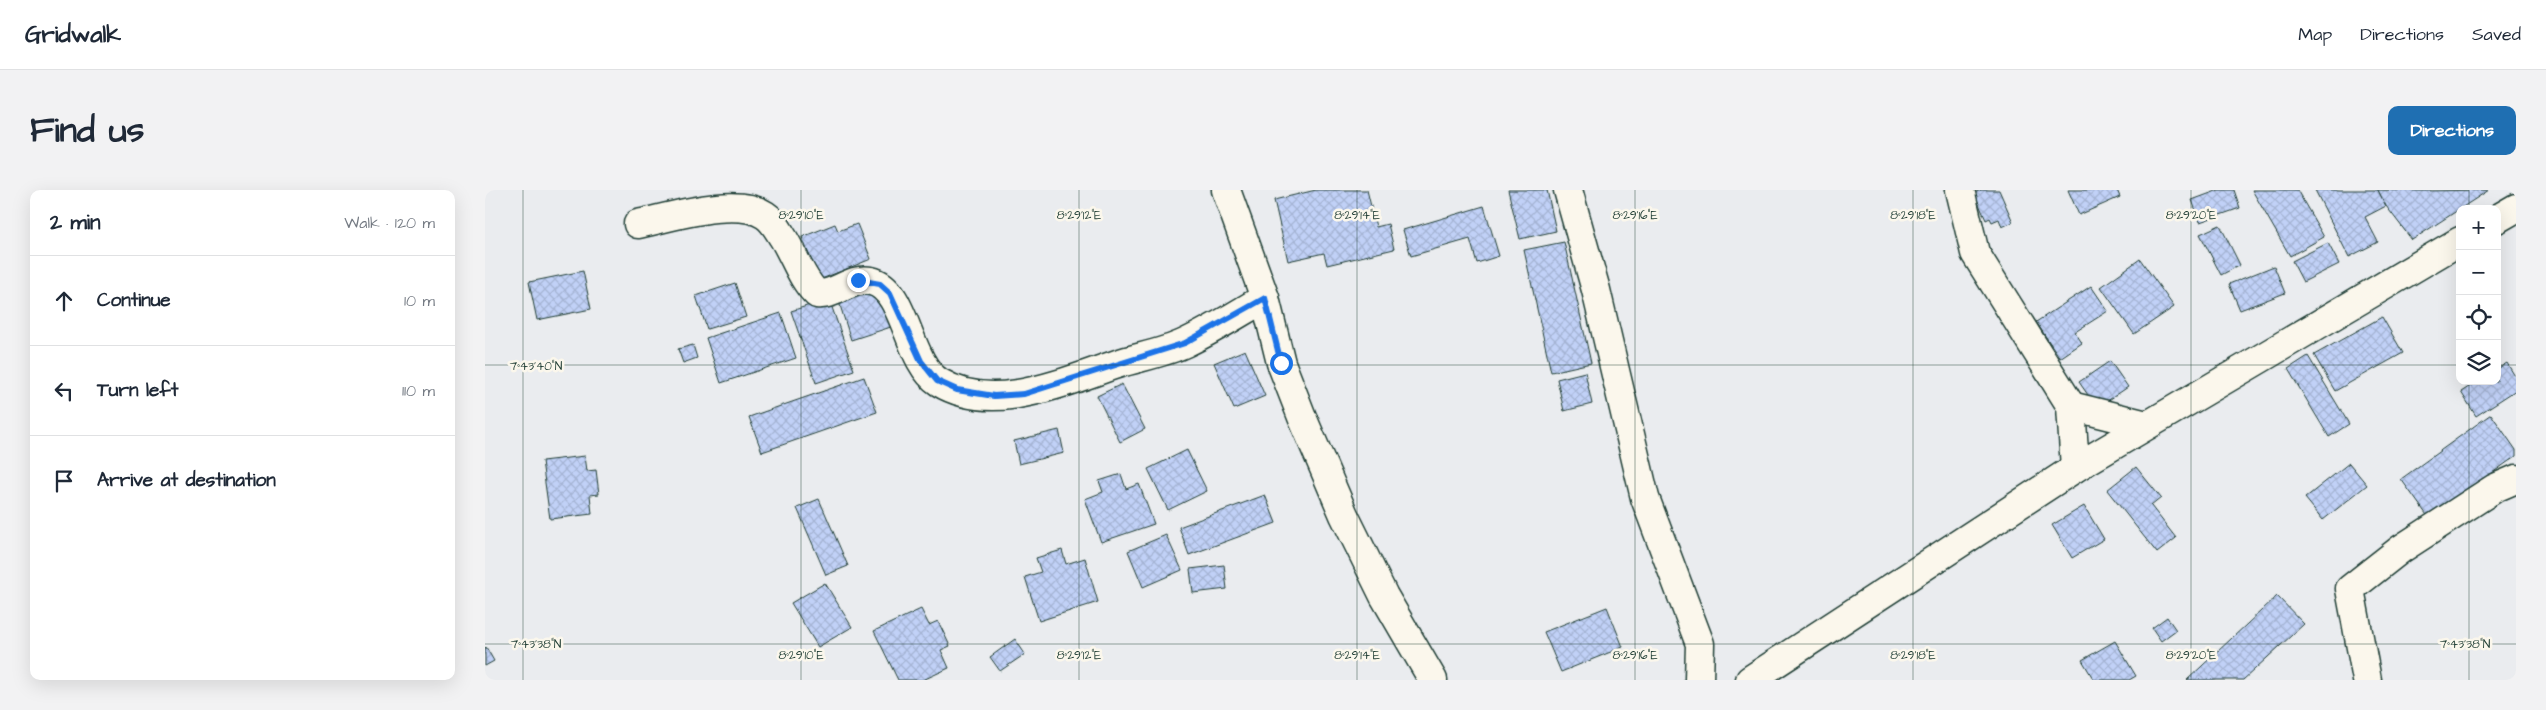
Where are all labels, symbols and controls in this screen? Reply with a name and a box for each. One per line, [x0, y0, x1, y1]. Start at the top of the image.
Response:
text: Gridwalk [25, 18, 121, 52]
text: Map [2298, 22, 2332, 47]
text: Directions [2360, 22, 2444, 47]
text: Saved [2472, 22, 2521, 47]
text: Find us [30, 106, 144, 155]
button: Directions [2388, 106, 2516, 155]
map controls [2456, 205, 2501, 385]
button: + [2456, 205, 2501, 250]
text: 8°29'10"E [778, 207, 824, 224]
text: 8°29'12"E [1057, 207, 1101, 224]
text: 8°29'14"E [1334, 207, 1380, 224]
text: 8°29'16"E [1612, 207, 1658, 224]
text: 8°29'18"E [1890, 207, 1936, 224]
text: 8°29'20"E [2166, 207, 2216, 224]
text: 2 min [50, 208, 100, 237]
text: Walk · 120 m [344, 212, 435, 234]
button: − [2456, 250, 2501, 295]
route end [847, 269, 870, 292]
icon: ahead [50, 287, 78, 315]
text: Continue [97, 287, 171, 314]
text: 10 m [404, 290, 435, 312]
button: locate [2456, 295, 2501, 340]
button: layers [2456, 340, 2501, 385]
route start [1270, 352, 1293, 375]
text: 7°43'40"N [510, 358, 563, 375]
icon: left [50, 377, 78, 405]
text: Turn left [97, 377, 178, 404]
text: 110 m [402, 380, 435, 402]
icon: arrive [50, 467, 78, 495]
text: Arrive at destination [97, 467, 276, 494]
text: 7°43'38"N [511, 636, 562, 653]
text: 7°43'38"N [2440, 636, 2491, 653]
text: 8°29'10"E [778, 647, 824, 664]
text: 8°29'12"E [1057, 647, 1101, 664]
text: 8°29'14"E [1334, 647, 1380, 664]
text: 8°29'16"E [1612, 647, 1658, 664]
text: 8°29'18"E [1890, 647, 1936, 664]
text: 8°29'20"E [2166, 647, 2216, 664]

